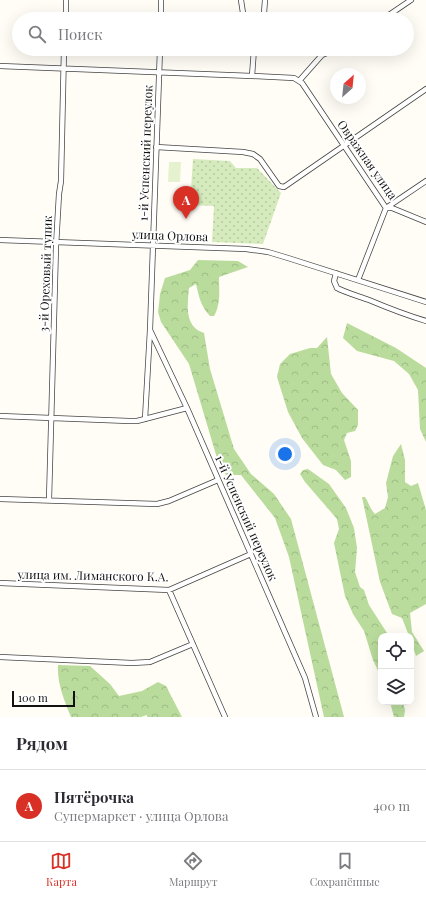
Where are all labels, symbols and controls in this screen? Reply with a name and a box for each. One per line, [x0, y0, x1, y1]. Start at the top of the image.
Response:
search box [12, 12, 414, 56]
icon: search [26, 23, 48, 45]
text: Поиск [58, 24, 103, 44]
north arrow [330, 68, 366, 104]
street label: 1-й Успенский переулок [135, 85, 155, 221]
street label: Овражная улица [334, 116, 401, 202]
pin: A [173, 186, 199, 219]
street label: 3-й Ореховый тупик [35, 215, 55, 333]
street label: улица Орлова [131, 226, 208, 244]
your location [275, 444, 295, 464]
street label: 1-й Успенский переулок [212, 452, 282, 583]
street label: улица им. Лиманского К.А. [16, 566, 169, 584]
map controls [378, 633, 414, 705]
button: locate [378, 633, 414, 669]
button: layers [378, 669, 414, 705]
scale bar [12, 689, 75, 708]
text: 100 m [18, 690, 48, 705]
text: Рядом [16, 732, 68, 754]
text: Пятёрочка [54, 787, 134, 807]
text: A [25, 797, 33, 814]
text: 400 m [373, 797, 410, 814]
text: Супермаркет · улица Орлова [54, 807, 228, 824]
tab: Карта [46, 850, 77, 889]
tab: Маршрут [169, 850, 218, 889]
tab: Сохранённые [310, 850, 380, 889]

